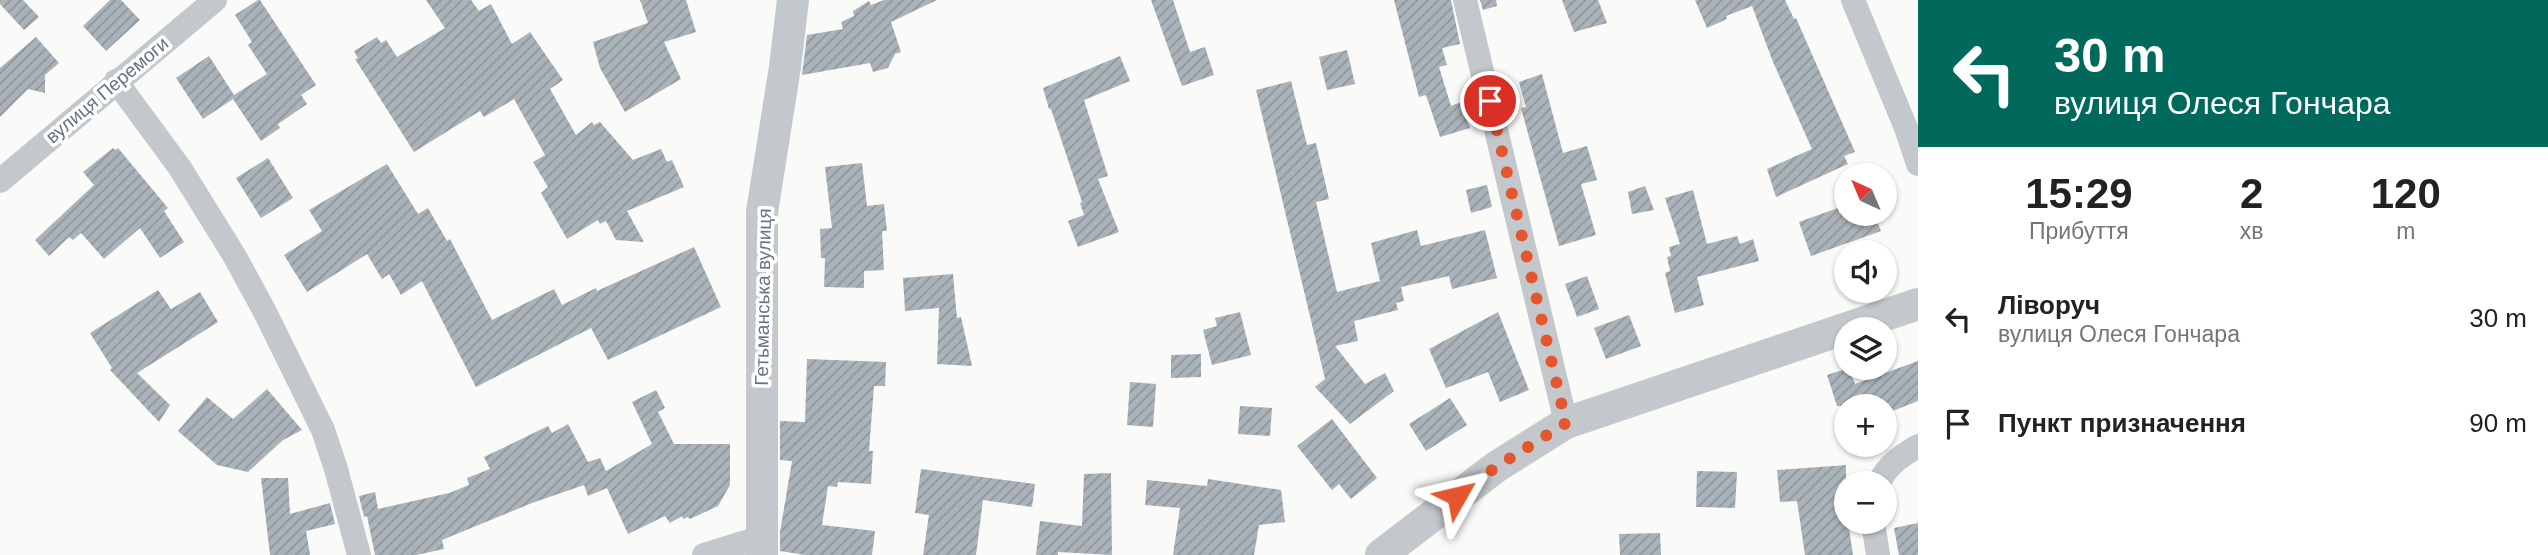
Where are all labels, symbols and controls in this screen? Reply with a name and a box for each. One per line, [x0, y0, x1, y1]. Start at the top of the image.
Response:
icon: left [1939, 28, 2030, 119]
text: 30 m [2054, 28, 2166, 82]
street label: вулиця Перемоги [41, 33, 173, 147]
pin [1460, 71, 1520, 131]
icon: arrive [1471, 82, 1509, 120]
text: вулиця Олеся Гончара [2054, 85, 2391, 121]
north arrow [1834, 163, 1897, 226]
map controls [1834, 163, 1897, 534]
text: 15:29 [2025, 170, 2133, 217]
text: 2 [2240, 170, 2263, 217]
text: 120 [2371, 170, 2441, 217]
street label: Гетьманська вулиця [751, 208, 775, 386]
text: Прибуття [2029, 218, 2129, 244]
text: хв [2240, 218, 2264, 244]
text: m [2396, 218, 2415, 244]
button: sound [1834, 240, 1897, 303]
text: Ліворуч [1998, 290, 2100, 320]
icon: left [1939, 300, 1977, 338]
text: 30 m [2469, 303, 2527, 333]
button: layers [1834, 317, 1897, 380]
text: вулиця Олеся Гончара [1998, 321, 2240, 347]
button: + [1834, 394, 1897, 457]
icon: arrive [1939, 405, 1977, 443]
text: Пункт призначення [1998, 408, 2246, 438]
text: 90 m [2469, 408, 2527, 438]
position arrow [1420, 459, 1494, 533]
button: − [1834, 471, 1897, 534]

